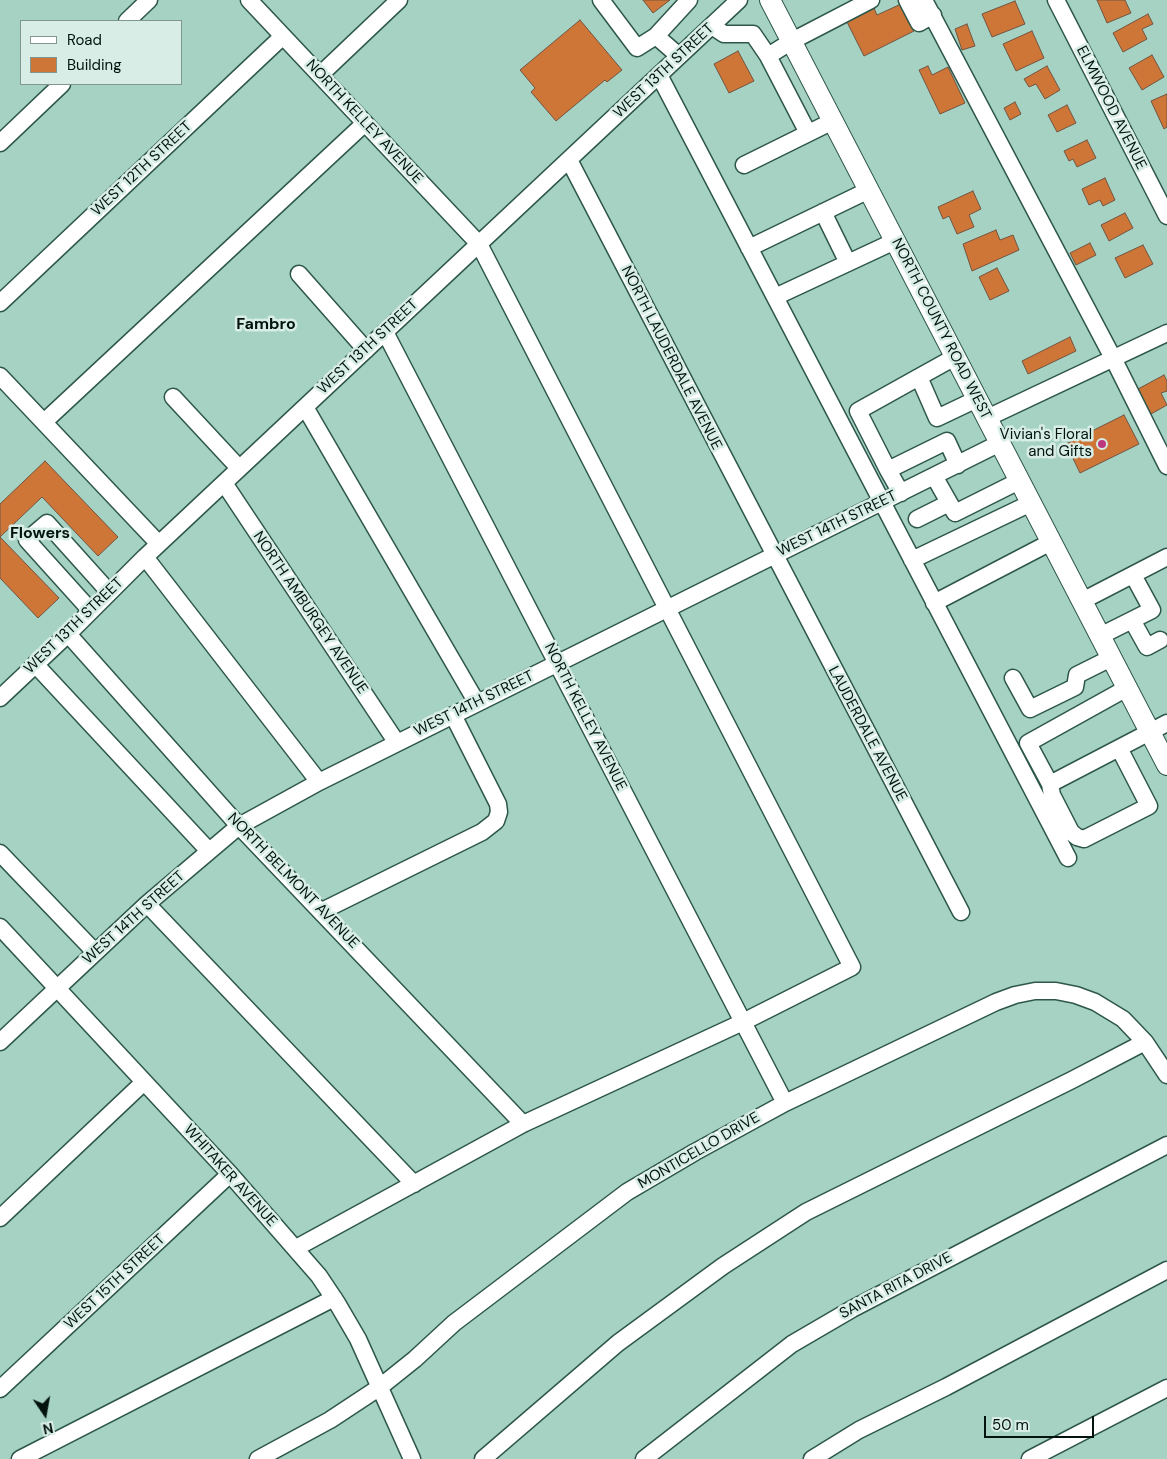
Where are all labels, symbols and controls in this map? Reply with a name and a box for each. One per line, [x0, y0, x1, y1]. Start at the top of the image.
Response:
legend [20, 20, 182, 85]
street label: WEST 13TH STREET [610, 20, 718, 122]
text: Road [67, 30, 102, 50]
street label: ELMWOOD AVENUE [1072, 43, 1150, 173]
text: Building [67, 55, 122, 75]
street label: NORTH KELLEY AVENUE [302, 56, 426, 188]
street label: WEST 12TH STREET [88, 118, 196, 220]
street label: NORTH COUNTY ROAD WEST [887, 235, 995, 423]
street label: NORTH LAUDERDALE AVENUE [617, 263, 725, 453]
street label: WEST 13TH STREET [314, 296, 422, 398]
district label: Fambro [236, 315, 296, 335]
place label: Vivian's Floral and Gifts [1000, 426, 1092, 461]
marker: Vivian's Floral and Gifts [1096, 438, 1108, 450]
street label: WEST 14TH STREET [774, 487, 900, 561]
district label: Flowers [10, 524, 70, 544]
street label: NORTH AMBURGEY AVENUE [249, 528, 371, 698]
street label: WEST 13TH STREET [21, 574, 127, 678]
street label: NORTH KELLEY AVENUE [540, 640, 630, 794]
street label: LAUDERDALE AVENUE [824, 663, 910, 805]
street label: WEST 14TH STREET [411, 667, 537, 741]
street label: NORTH BELMONT AVENUE [223, 809, 363, 953]
street label: WEST 14TH STREET [79, 868, 189, 968]
street label: MONTICELLO DRIVE [635, 1109, 763, 1193]
street label: WHITAKER AVENUE [179, 1121, 281, 1231]
street label: WEST 15TH STREET [61, 1231, 169, 1333]
street label: SANTA RITA DRIVE [837, 1249, 955, 1323]
north arrow [20, 1389, 70, 1439]
scale bar [987, 1406, 1097, 1438]
text: 50 m [992, 1415, 1029, 1435]
text: N [41, 1419, 55, 1439]

